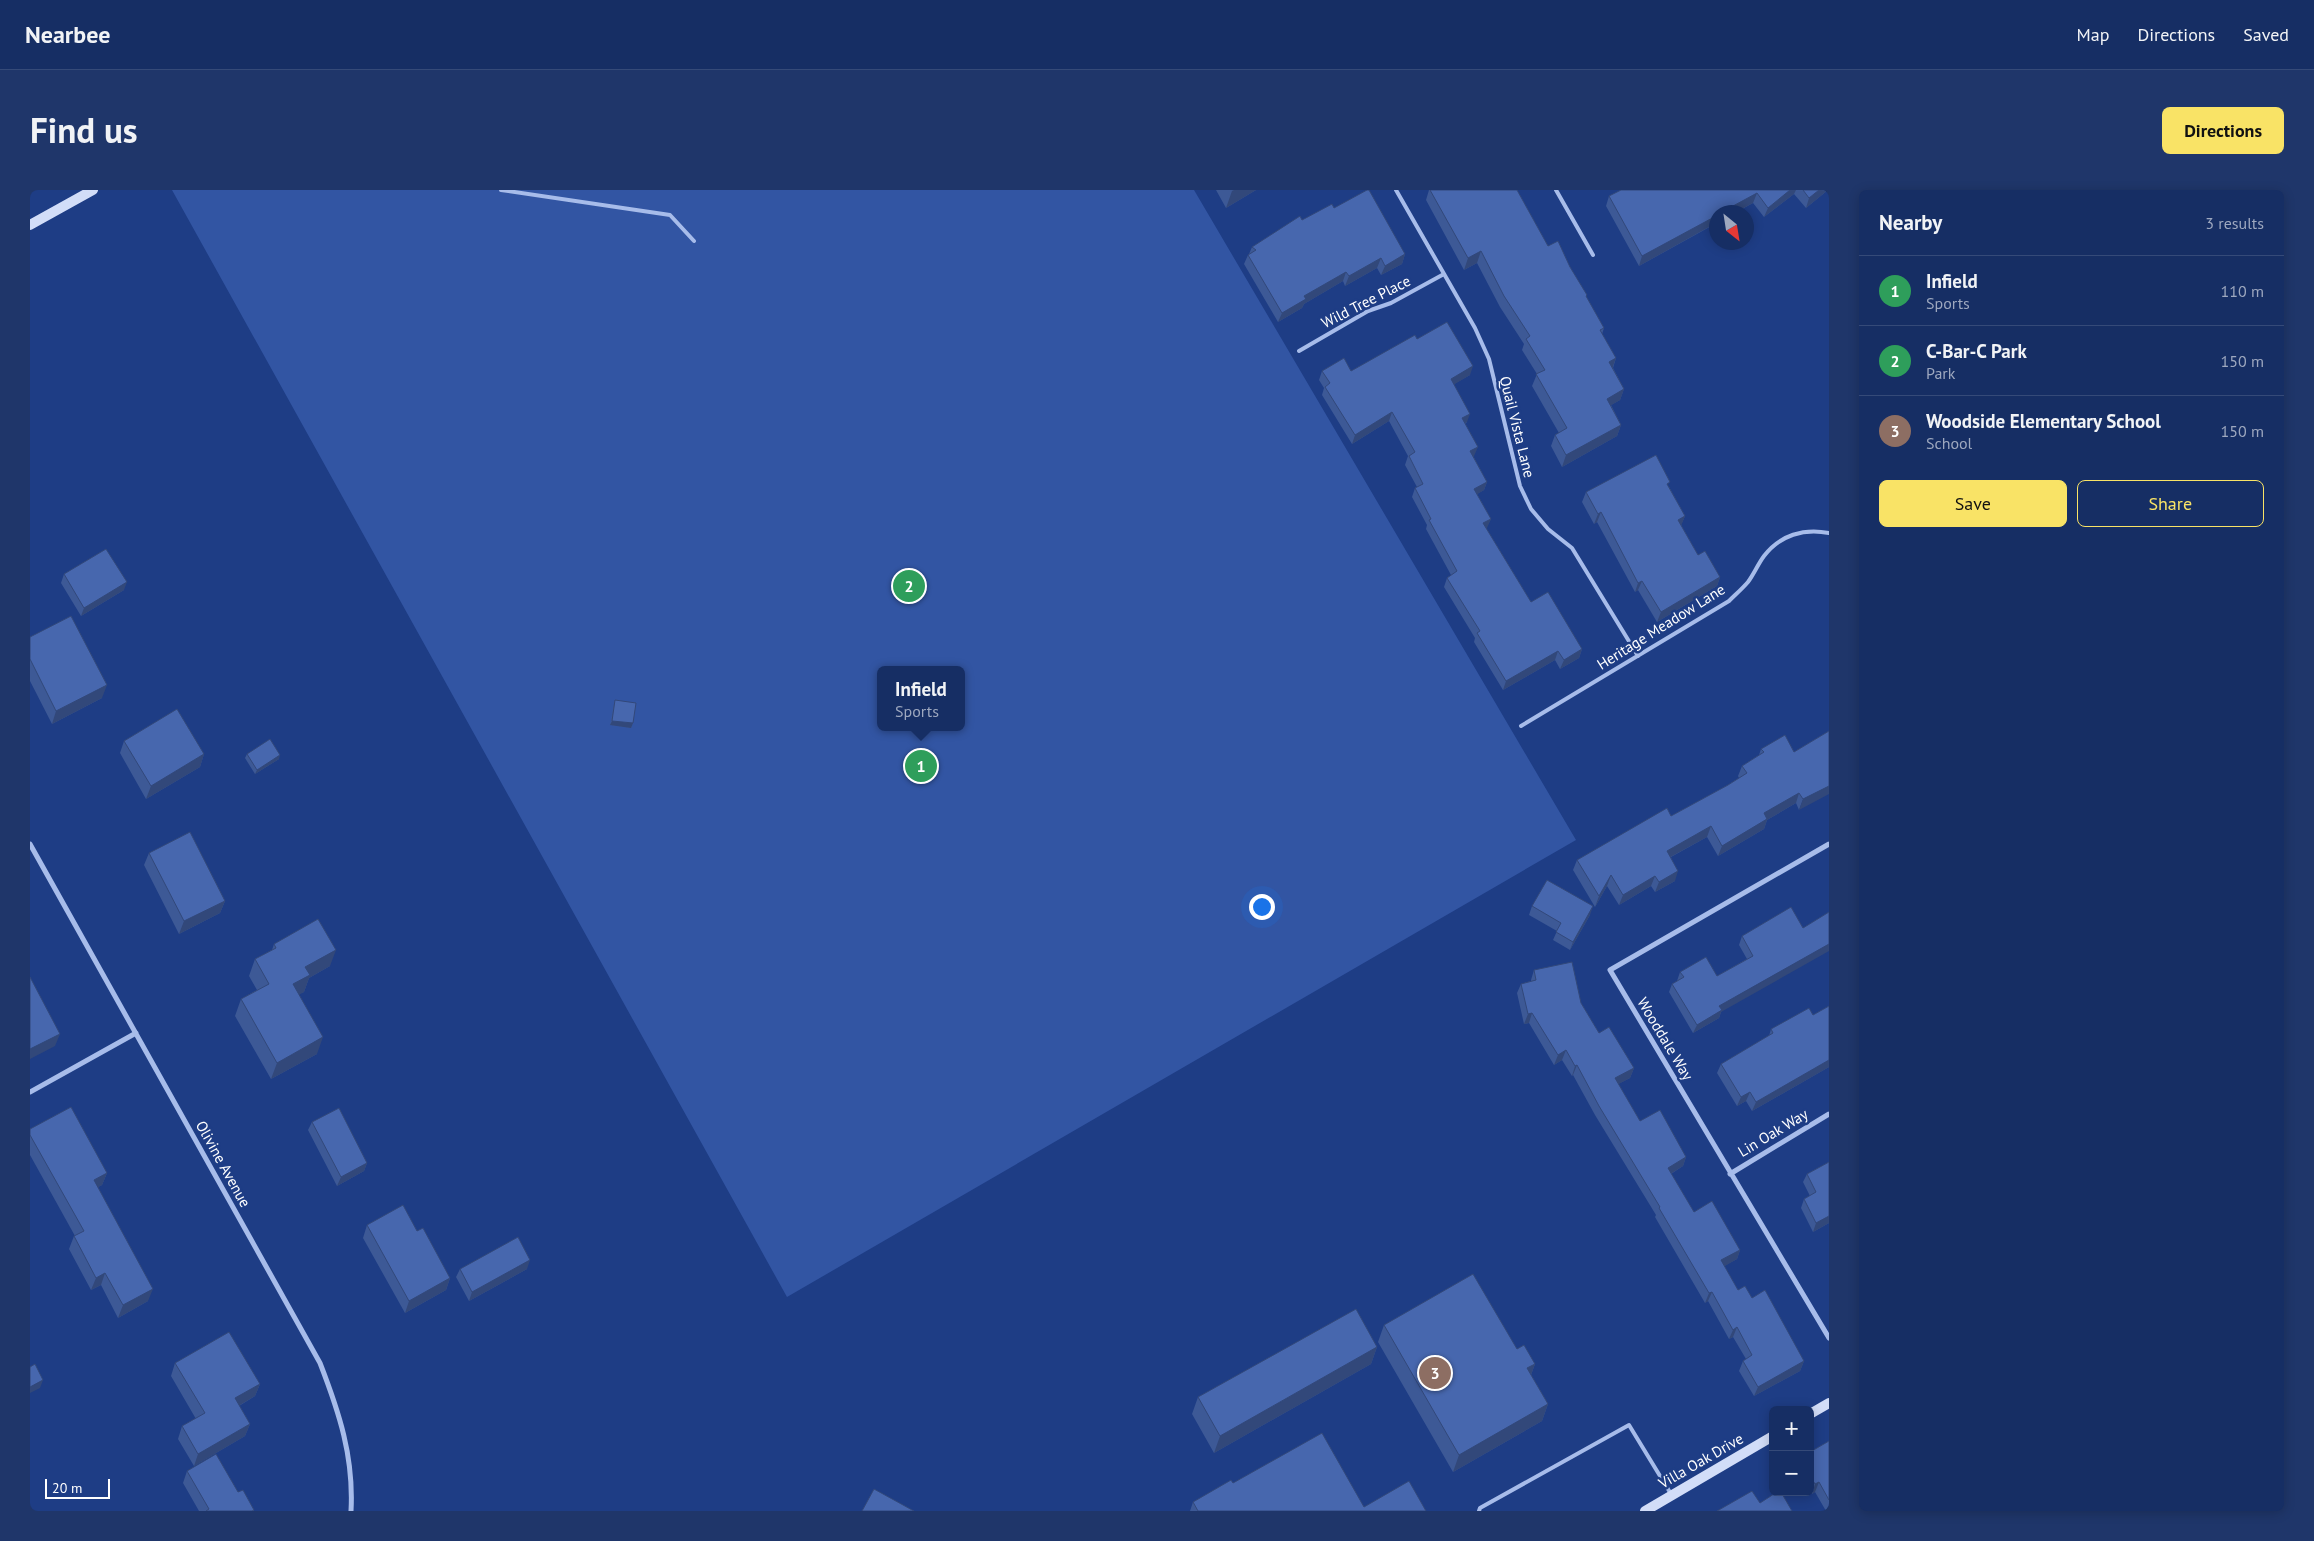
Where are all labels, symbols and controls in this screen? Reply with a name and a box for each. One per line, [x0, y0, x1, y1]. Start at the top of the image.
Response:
text: Nearbee [25, 19, 110, 50]
text: Map [2077, 23, 2109, 46]
text: Directions [2137, 23, 2215, 46]
text: Saved [2243, 23, 2289, 46]
text: Find us [30, 107, 138, 153]
button: Directions [2162, 107, 2284, 154]
north arrow [1709, 205, 1754, 250]
text: Nearby [1879, 209, 1942, 236]
text: 3 results [2205, 213, 2264, 233]
text: Infield [1926, 269, 1978, 293]
street label: Wild Tree Place [1318, 271, 1414, 332]
text: 1 [1890, 281, 1900, 301]
text: 110 m [2221, 281, 2264, 301]
text: Sports [1926, 293, 1970, 313]
text: C-Bar-C Park [1926, 339, 2027, 363]
text: 2 [1890, 351, 1900, 371]
text: 150 m [2221, 351, 2264, 371]
text: Park [1926, 363, 1955, 383]
street label: Quail Vista Lane [1496, 374, 1539, 480]
text: Woodside Elementary School [1926, 409, 2161, 433]
text: 3 [1890, 421, 1900, 441]
text: 150 m [2221, 421, 2264, 441]
text: School [1926, 433, 1972, 453]
button: Save [1879, 480, 2067, 527]
button: Share [2077, 480, 2264, 527]
pin: 2 [893, 567, 925, 605]
street label: Heritage Meadow Lane [1593, 579, 1728, 674]
popup [877, 666, 965, 731]
text: Infield [895, 677, 947, 701]
text: Sports [895, 701, 939, 721]
pin: 1 [905, 747, 937, 785]
your location [1249, 894, 1275, 920]
street label: Wooddale Way [1633, 994, 1698, 1084]
street label: Lin Oak Way [1734, 1104, 1811, 1161]
street label: Olivine Avenue [192, 1117, 255, 1210]
pin: 3 [1419, 1354, 1451, 1392]
map controls [1769, 1406, 1814, 1496]
button: + [1769, 1406, 1814, 1451]
street label: Villa Oak Drive [1654, 1429, 1747, 1493]
button: − [1769, 1451, 1814, 1496]
scale bar [45, 1476, 110, 1499]
text: 20 m [52, 1479, 82, 1497]

